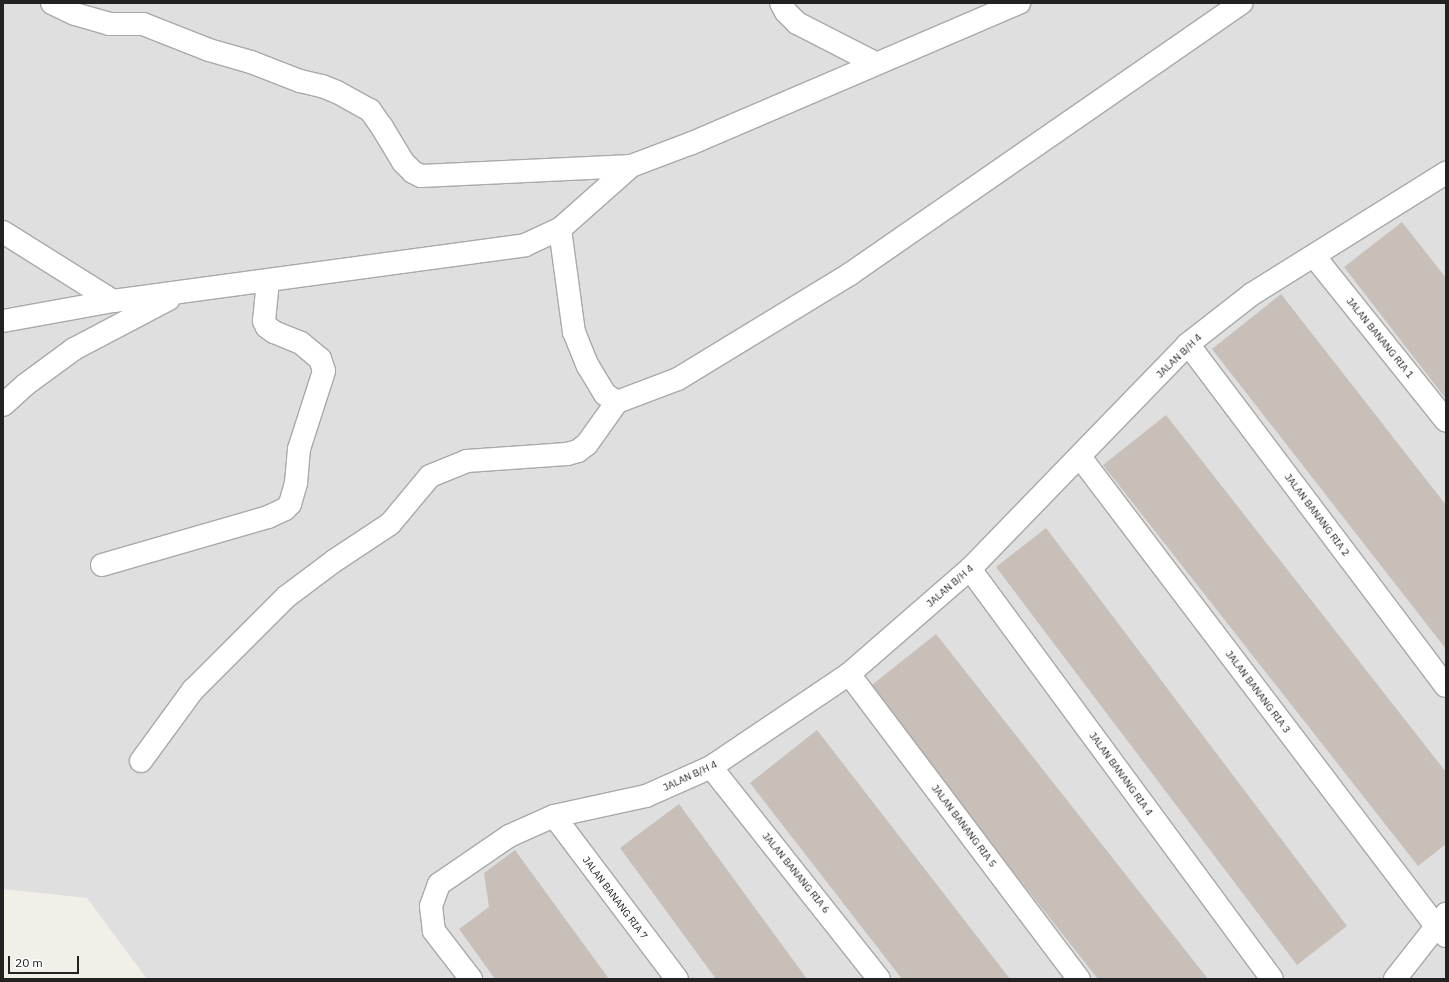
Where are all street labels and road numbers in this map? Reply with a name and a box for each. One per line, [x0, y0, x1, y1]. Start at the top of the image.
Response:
street label: JALAN BANANG RIA 1 [1344, 295, 1416, 381]
street label: JALAN B/H 4 [1154, 331, 1204, 381]
street label: JALAN BANANG RIA 2 [1282, 471, 1352, 559]
street label: JALAN B/H 4 [924, 562, 976, 610]
street label: JALAN BANANG RIA 3 [1223, 648, 1293, 736]
street label: JALAN BANANG RIA 4 [1087, 730, 1155, 818]
street label: JALAN B/H 4 [661, 758, 719, 794]
street label: JALAN BANANG RIA 5 [929, 782, 999, 870]
street label: JALAN BANANG RIA 6 [760, 830, 832, 916]
street label: JALAN BANANG RIA 7 [580, 854, 650, 942]

